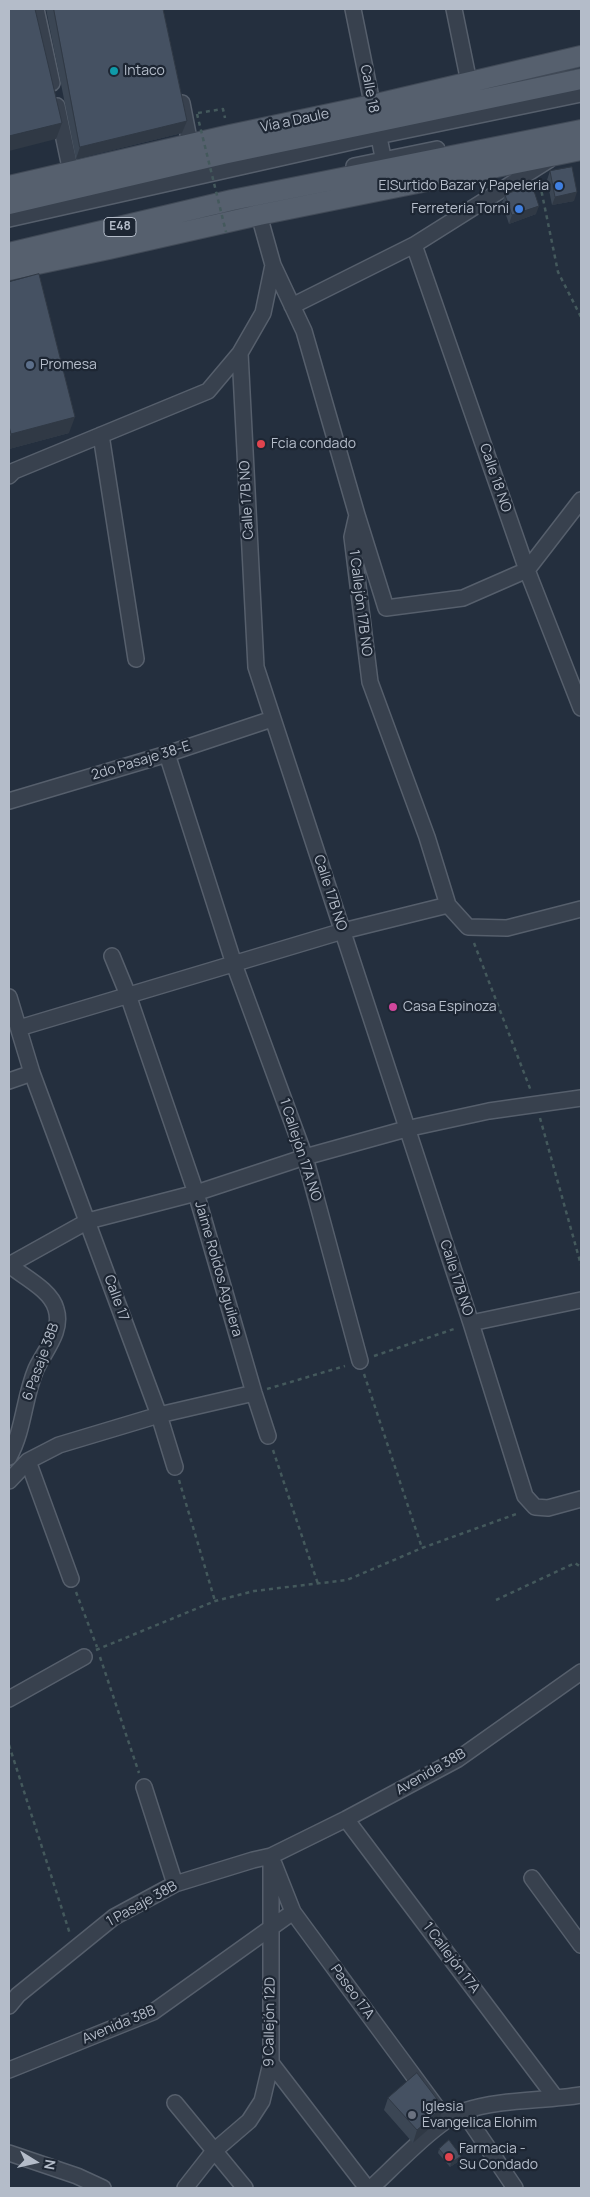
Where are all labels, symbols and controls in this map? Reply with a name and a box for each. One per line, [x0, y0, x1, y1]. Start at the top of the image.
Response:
place label: Intaco [124, 63, 165, 79]
street label: Calle 18 [356, 63, 382, 115]
marker: Intaco [108, 65, 120, 77]
street label: Vía a Daule [259, 106, 331, 136]
place label: ElSurtido Bazar y Papeleria [378, 178, 549, 194]
marker: ElSurtido Bazar y Papeleria [553, 180, 565, 192]
place label: Ferreteria Torni [411, 201, 509, 217]
marker: Ferreteria Torni [513, 203, 525, 215]
road number: E48 [104, 218, 136, 236]
place label: Promesa [40, 357, 97, 373]
marker: Promesa [24, 359, 36, 371]
place label: Fcia condado [271, 436, 356, 452]
marker: Fcia condado [255, 438, 267, 450]
street label: Calle 18 NO [475, 442, 515, 514]
street label: Calle 17B NO [237, 460, 257, 540]
street label: 1 Callejón 17B NO [345, 549, 375, 657]
street label: 2do Pasaje 38-E [89, 738, 193, 784]
street label: Calle 17B NO [310, 853, 350, 933]
place label: Casa Espinoza [403, 999, 497, 1015]
marker: Casa Espinoza [387, 1001, 399, 1013]
street label: 1 Callejón 17A NO [275, 1097, 325, 1203]
street label: Jaime Roldos Aguilera [191, 1199, 245, 1339]
street label: Calle 17B NO [436, 1238, 476, 1318]
street label: Calle 17 [100, 1273, 132, 1323]
street label: 6 Pasaje 38B [19, 1321, 63, 1403]
street label: Avenida 38B [393, 1745, 469, 1799]
street label: 1 Pasaje 38B [104, 1878, 180, 1930]
street label: 1 Callejón 17A [419, 1919, 483, 1997]
street label: Paseo 17A [327, 1961, 377, 2023]
street label: 9 Callejón 12D [261, 1977, 279, 2067]
street label: Avenida 38B [80, 2002, 158, 2048]
place label: Iglesia Evangelica Elohim [422, 2099, 537, 2132]
marker: Iglesia Evangelica Elohim [406, 2109, 418, 2121]
north arrow [10, 2137, 60, 2187]
place label: Farmacia - Su Condado [459, 2141, 538, 2174]
marker: Farmacia - Su Condado [443, 2151, 455, 2163]
text: N [40, 2158, 60, 2171]

